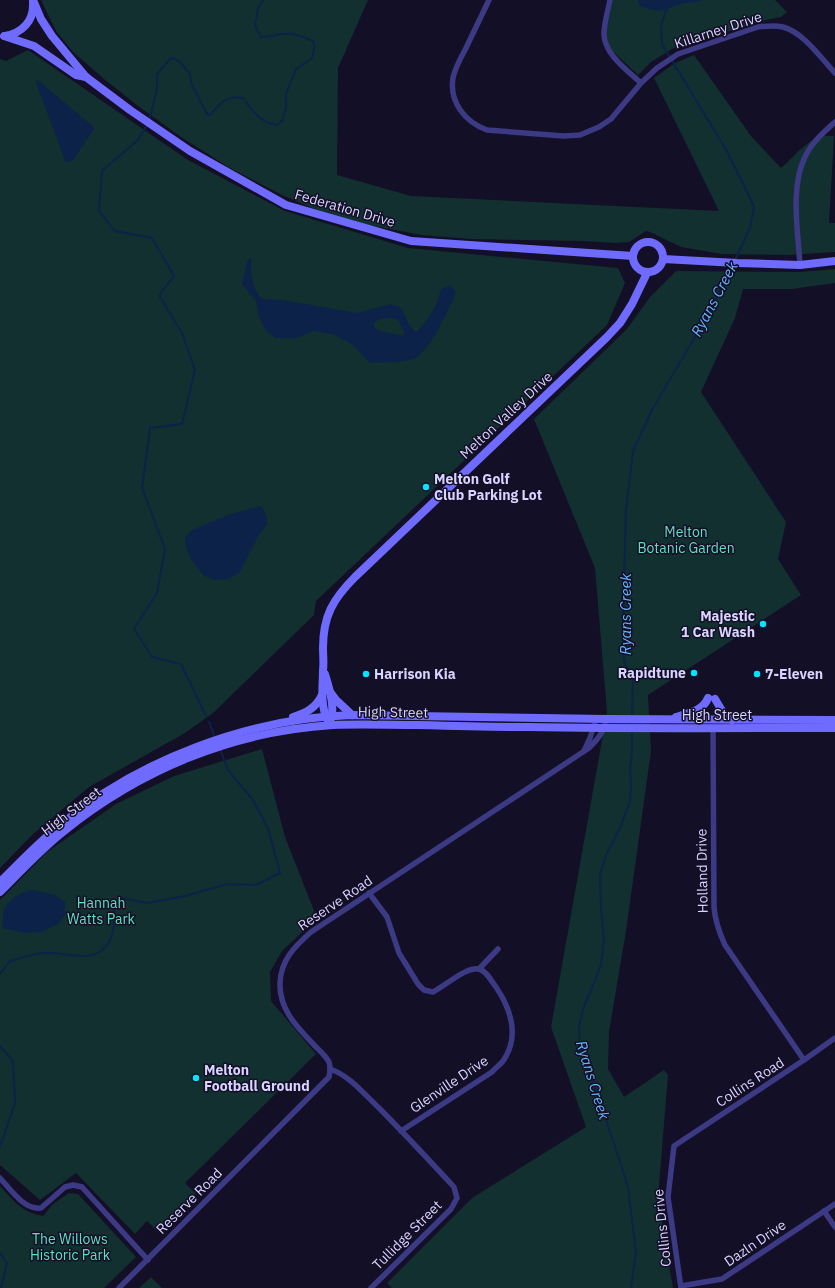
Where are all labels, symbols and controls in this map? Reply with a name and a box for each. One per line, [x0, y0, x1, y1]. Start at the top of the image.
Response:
street label: Killarney Drive [672, 7, 764, 53]
street label: Federation Drive [293, 185, 398, 231]
water label: Ryans Creek [686, 258, 742, 340]
street label: Melton Valley Drive [456, 367, 556, 463]
place label: Melton Golf Club Parking Lot [434, 470, 542, 504]
marker: Melton Golf Club Parking Lot [421, 482, 431, 492]
park label: Melton Botanic Garden [637, 523, 735, 557]
water label: Ryans Creek [616, 573, 635, 655]
place label: Majestic 1 Car Wash [681, 607, 755, 641]
marker: Majestic 1 Car Wash [758, 619, 768, 629]
place label: Rapidtune [618, 664, 686, 682]
place label: Harrison Kia [374, 665, 456, 683]
place label: 7-Eleven [765, 665, 823, 683]
marker: Rapidtune [689, 668, 699, 678]
marker: Harrison Kia [361, 669, 371, 679]
marker: 7-Eleven [752, 669, 762, 679]
street label: High Street [358, 702, 428, 722]
street label: High Street [682, 706, 752, 724]
street label: High Street [37, 783, 105, 839]
street label: Holland Drive [692, 828, 712, 913]
street label: Reserve Road [294, 871, 376, 935]
park label: Hannah Watts Park [67, 894, 136, 928]
water label: Ryans Creek [572, 1038, 614, 1122]
street label: Glenville Drive [406, 1051, 492, 1117]
street label: Collins Road [712, 1053, 788, 1111]
place label: Melton Football Ground [204, 1061, 310, 1095]
marker: Melton Football Ground [191, 1073, 201, 1083]
street label: Reserve Road [152, 1164, 226, 1238]
street label: Collins Drive [649, 1188, 675, 1268]
street label: Tullidge Street [368, 1196, 446, 1274]
street label: Dazln Drive [721, 1216, 790, 1270]
park label: The Willows Historic Park [30, 1230, 111, 1264]

